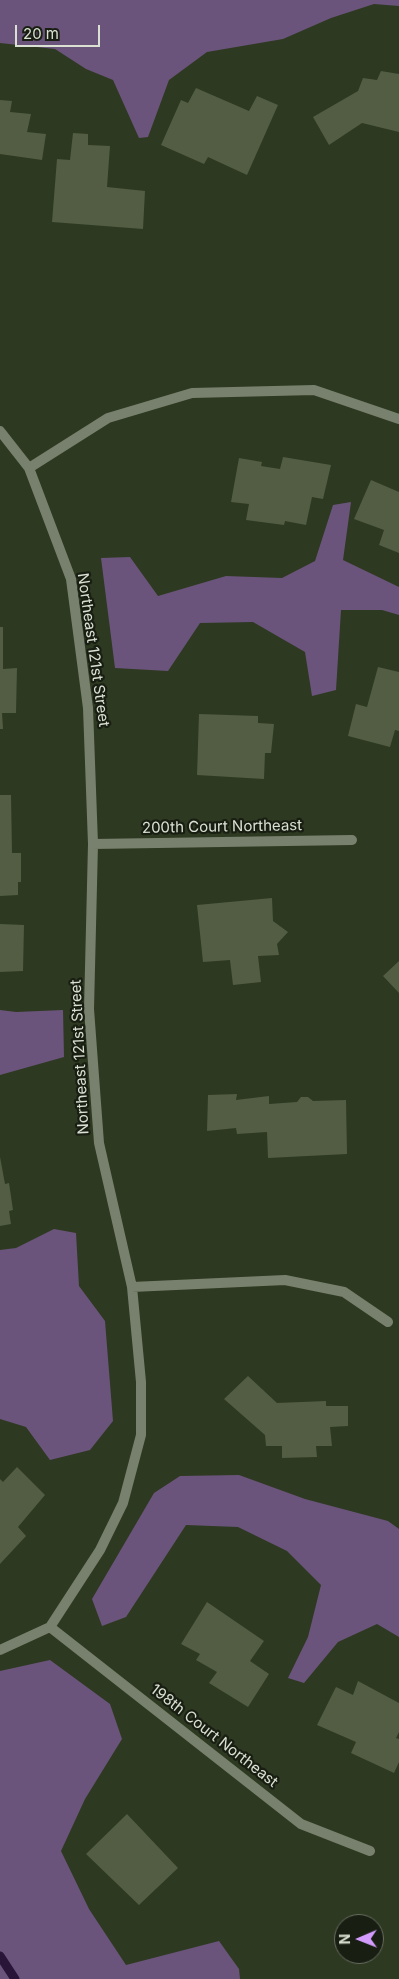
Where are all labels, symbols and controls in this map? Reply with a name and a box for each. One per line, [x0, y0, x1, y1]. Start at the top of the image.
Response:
scale bar [18, 15, 102, 47]
text: 20 m [23, 24, 59, 43]
street label: Northeast 121st Street [73, 572, 113, 728]
street label: 200th Court Northeast [142, 817, 302, 837]
street label: Northeast 121st Street [67, 979, 93, 1135]
street label: 198th Court Northeast [147, 1681, 281, 1791]
north arrow [334, 1914, 384, 1964]
text: N [336, 1934, 353, 1945]

